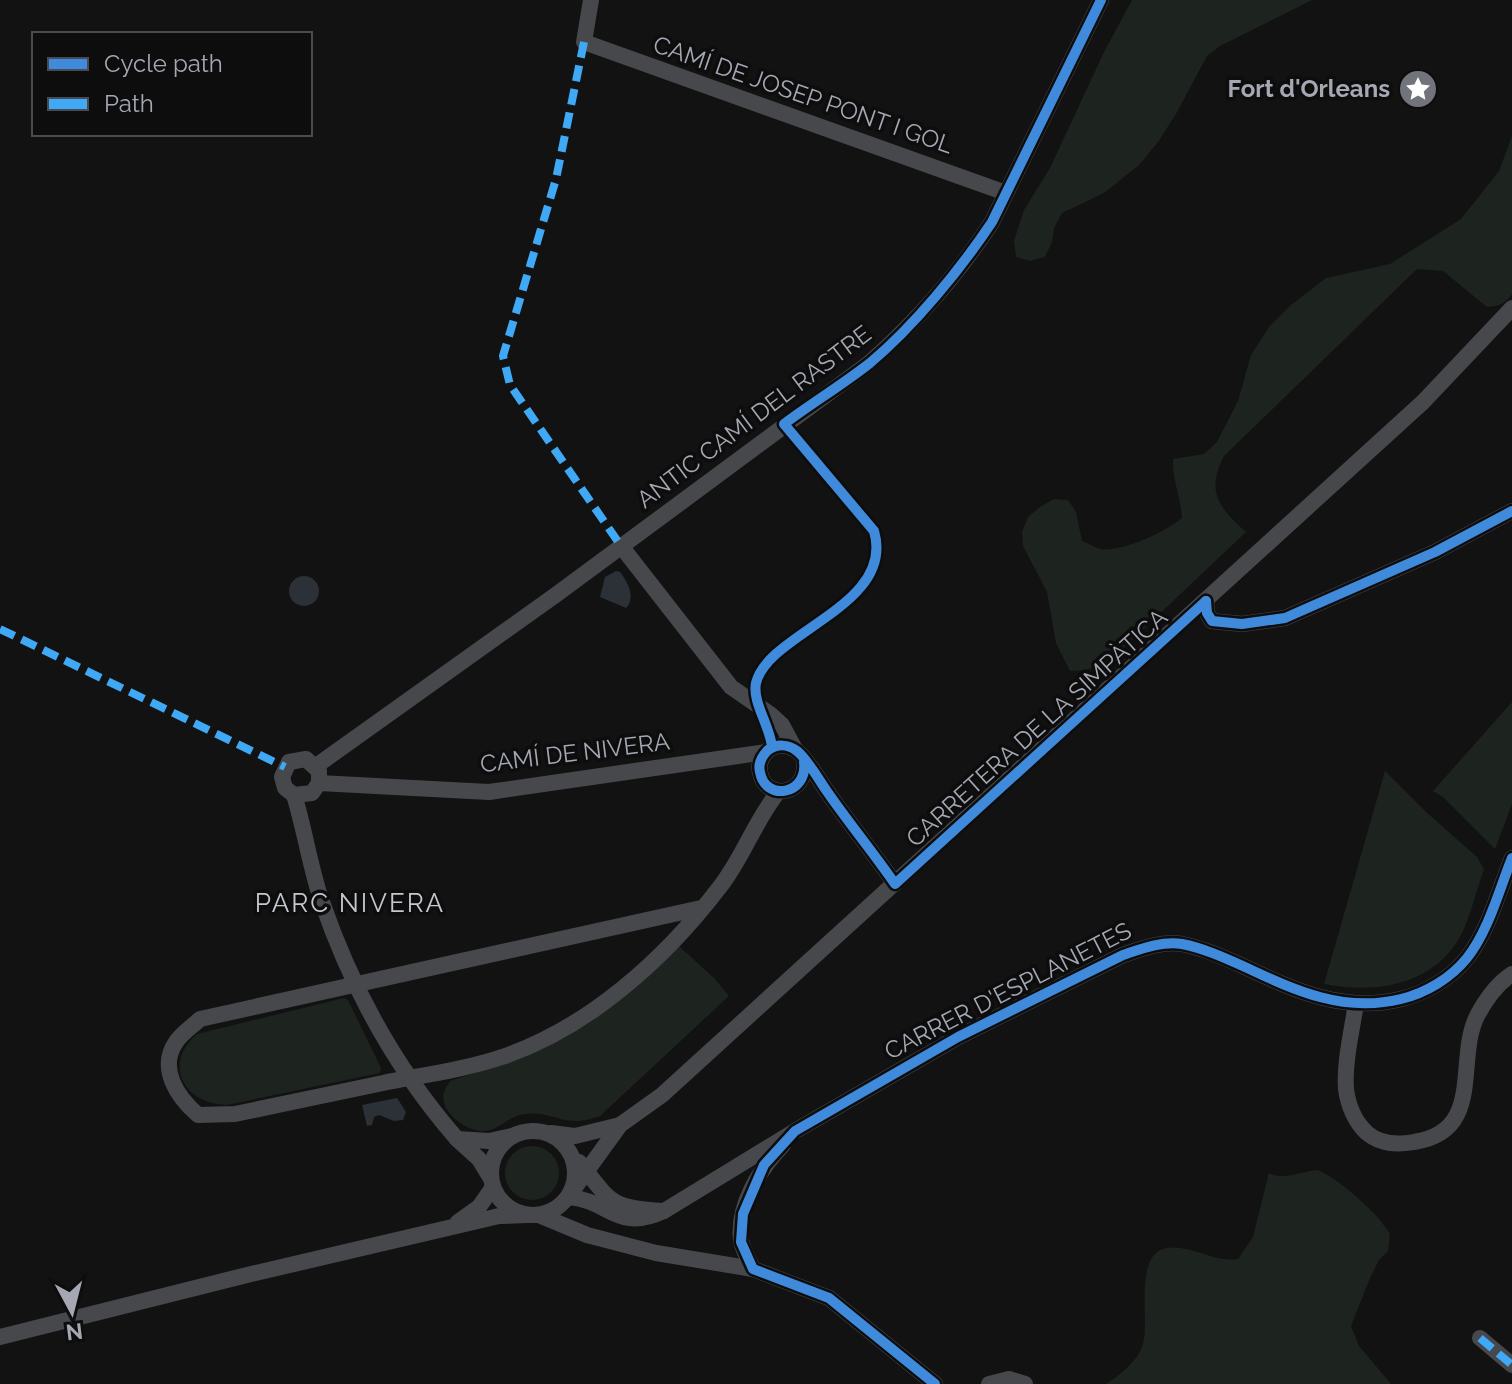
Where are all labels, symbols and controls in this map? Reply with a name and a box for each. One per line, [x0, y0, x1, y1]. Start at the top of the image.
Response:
street label: CAMÍ DE JOSEP PONT I GOL [650, 30, 957, 159]
legend [32, 32, 312, 136]
text: Cycle path [104, 49, 223, 78]
place icon: Fort d'Orleans [1397, 68, 1439, 110]
place label: Fort d'Orleans [1228, 74, 1390, 103]
text: Path [104, 89, 154, 118]
street label: ANTIC CAMÍ DEL RASTRE [631, 319, 877, 514]
street label: CARRETERA DE LA SIMPÀTICA [900, 603, 1173, 853]
street label: CAMÍ DE NIVERA [479, 726, 671, 779]
district label: PARC NIVERA [255, 888, 445, 918]
street label: CARRER D'ESPLANETES [879, 916, 1136, 1065]
north arrow [32, 1272, 112, 1352]
text: N [65, 1318, 84, 1346]

